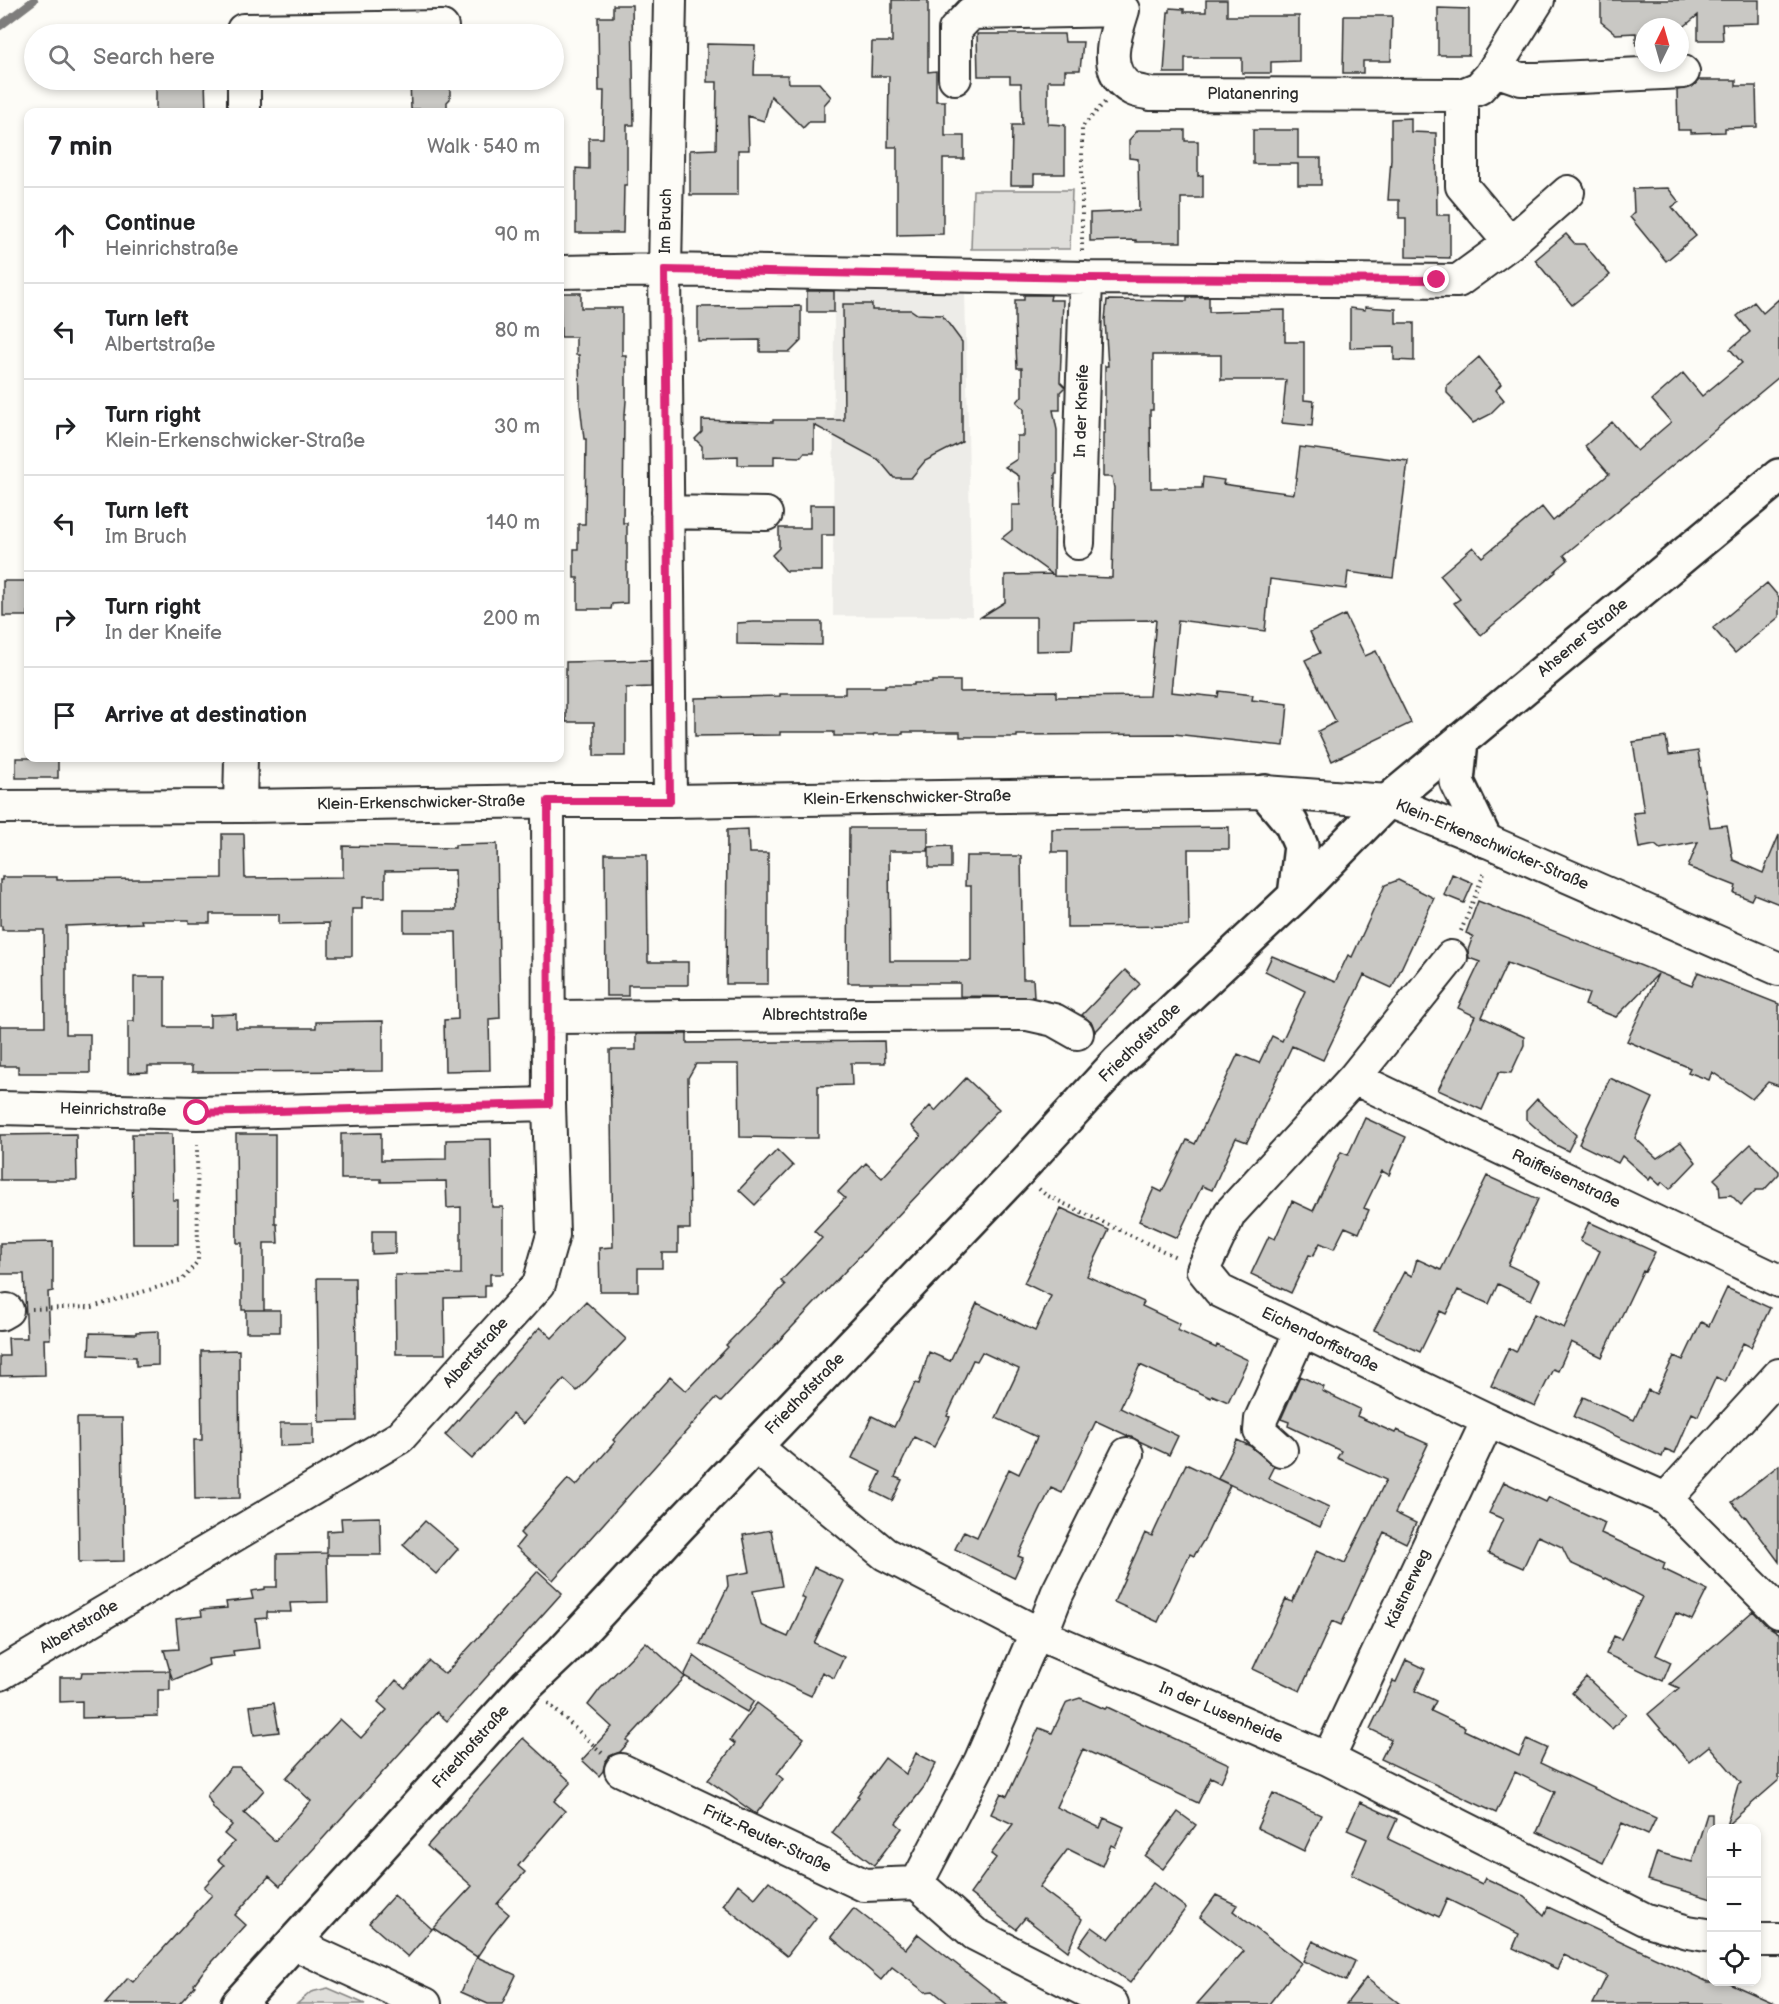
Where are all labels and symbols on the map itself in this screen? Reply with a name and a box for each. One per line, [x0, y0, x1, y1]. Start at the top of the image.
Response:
north arrow [1635, 18, 1689, 72]
street label: Platanenring [1207, 85, 1299, 104]
street label: Im Bruch [656, 188, 676, 254]
route end [1423, 266, 1449, 292]
street label: In der Kneife [1071, 363, 1093, 458]
street label: Ahsener Straße [1534, 594, 1632, 681]
street label: Klein-Erkenschwicker-Straße [803, 787, 1012, 809]
street label: Klein-Erkenschwicker-Straße [317, 792, 526, 814]
street label: Klein-Erkenschwicker-Straße [1392, 796, 1592, 895]
street label: Friedhofstraße [1095, 999, 1185, 1087]
street label: Albrechtstraße [762, 1006, 868, 1025]
route start [183, 1099, 209, 1125]
street label: Heinrichstraße [60, 1100, 167, 1120]
street label: Raiffeisenstraße [1509, 1146, 1624, 1213]
street label: Eichendorffstraße [1258, 1303, 1382, 1377]
street label: Albertstraße [439, 1313, 513, 1392]
street label: Friedhofstraße [761, 1349, 849, 1439]
street label: Kästnerweg [1381, 1546, 1435, 1632]
street label: Albertstraße [36, 1596, 122, 1658]
street label: In der Lusenheide [1156, 1678, 1286, 1748]
street label: Friedhofstraße [429, 1701, 514, 1793]
street label: Fritz-Reuter-Straße [700, 1801, 835, 1877]

